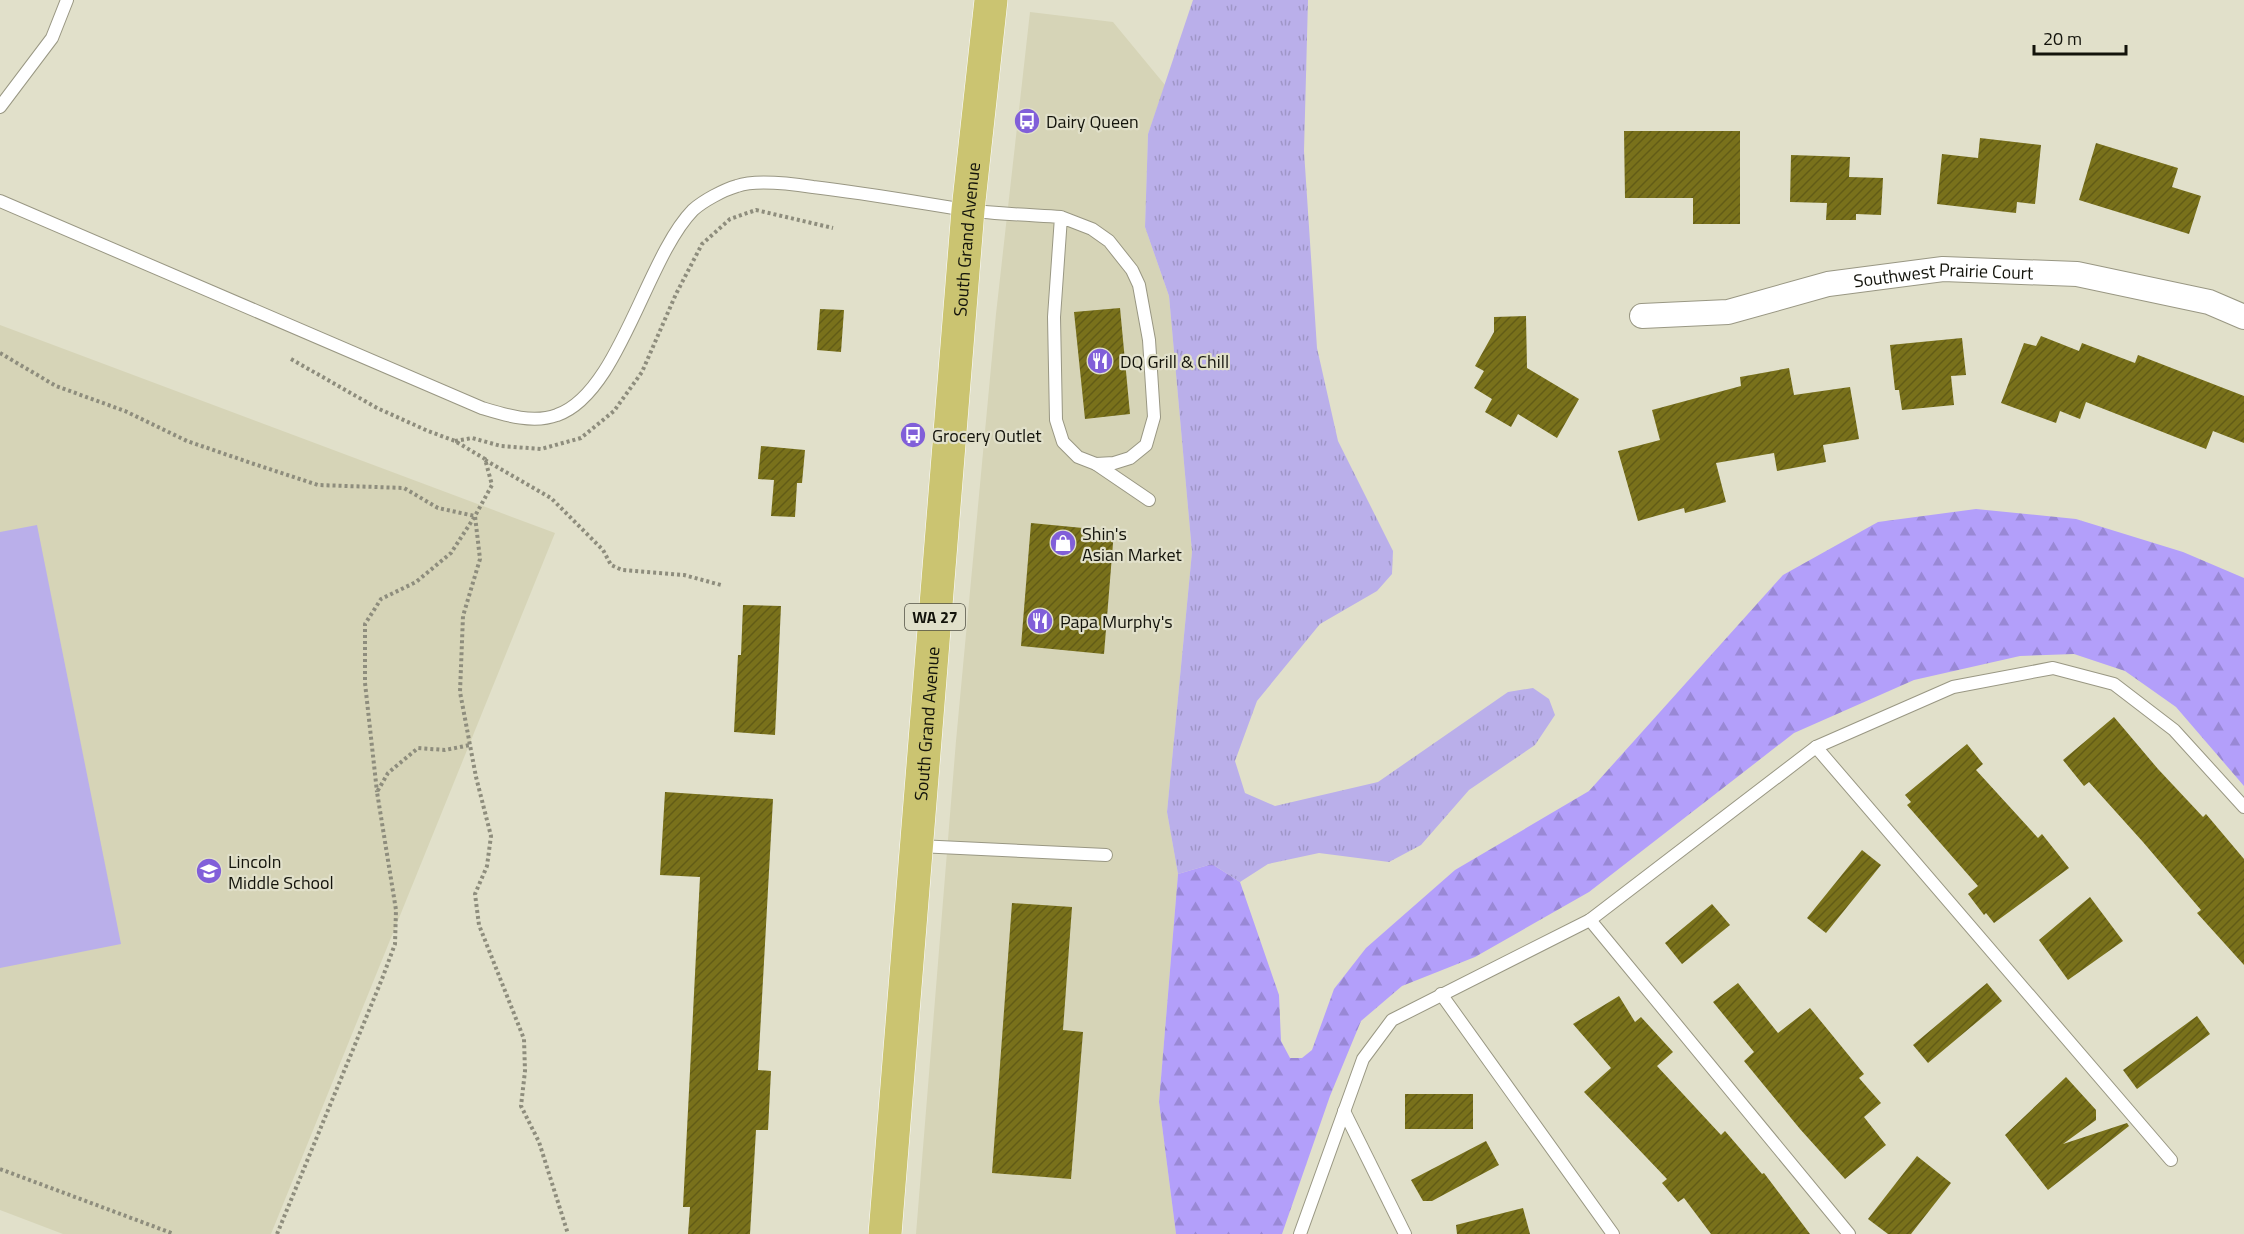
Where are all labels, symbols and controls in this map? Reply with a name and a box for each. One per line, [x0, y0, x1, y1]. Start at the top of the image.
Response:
scale bar [2034, 18, 2126, 56]
text: 20 m [2043, 25, 2082, 52]
bus stop icon: Dairy Queen [1012, 106, 1042, 136]
place label: Dairy Queen [1046, 108, 1139, 135]
street label: South Grand Avenue [946, 161, 987, 317]
street label: Southwest Prairie Court [1852, 255, 2034, 294]
restaurant icon: DQ Grill & Chill [1085, 346, 1115, 376]
place label: DQ Grill & Chill [1120, 348, 1229, 375]
bus stop icon: Grocery Outlet [898, 420, 928, 450]
place label: Grocery Outlet [932, 422, 1042, 449]
place label: Shin's Asian Market [1082, 520, 1182, 568]
shop icon: Shin's Asian Market [1048, 528, 1078, 558]
road number: WA 27 [905, 604, 965, 630]
restaurant icon: Papa Murphy's [1025, 606, 1055, 636]
place label: Papa Murphy's [1060, 608, 1173, 635]
street label: South Grand Avenue [907, 645, 946, 802]
place label: Lincoln Middle School [228, 848, 334, 896]
school or university icon: Lincoln Middle School [194, 856, 224, 886]

